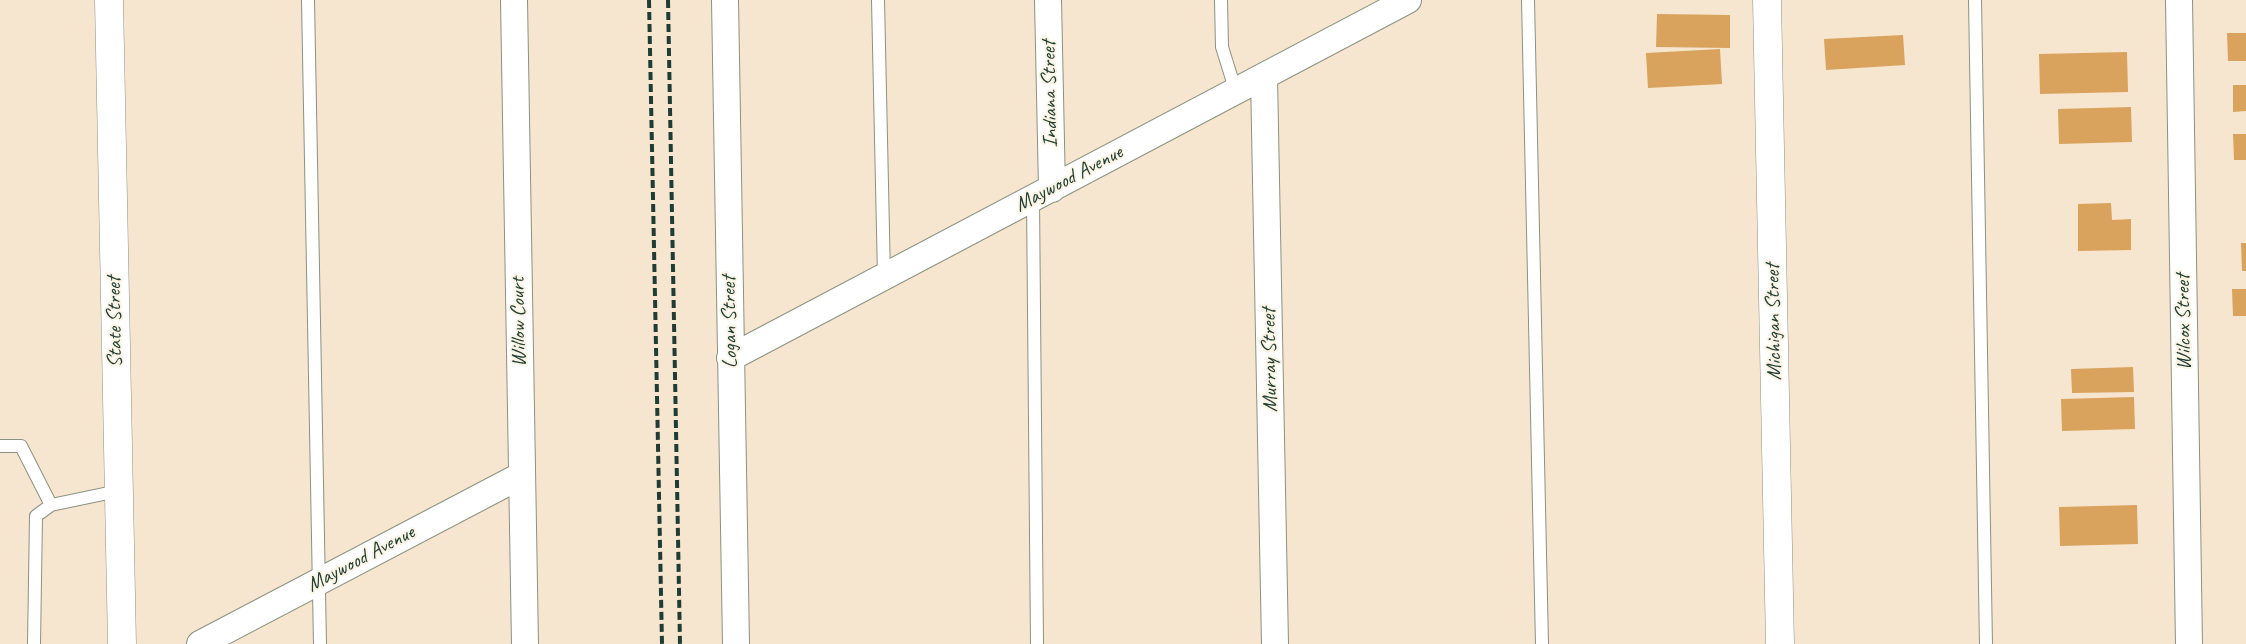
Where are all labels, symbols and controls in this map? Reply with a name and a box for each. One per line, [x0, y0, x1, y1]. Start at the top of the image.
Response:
street label: Indiana Street [1036, 40, 1064, 148]
street label: Maywood Avenue [1011, 140, 1127, 218]
street label: Michigan Street [1760, 264, 1788, 380]
street label: Wilcox Street [2171, 274, 2197, 370]
street label: State Street [102, 276, 128, 368]
street label: Logan Street [717, 276, 743, 368]
street label: Willow Court [506, 277, 532, 367]
street label: Murray Street [1256, 308, 1284, 412]
street label: Maywood Avenue [303, 520, 419, 598]

